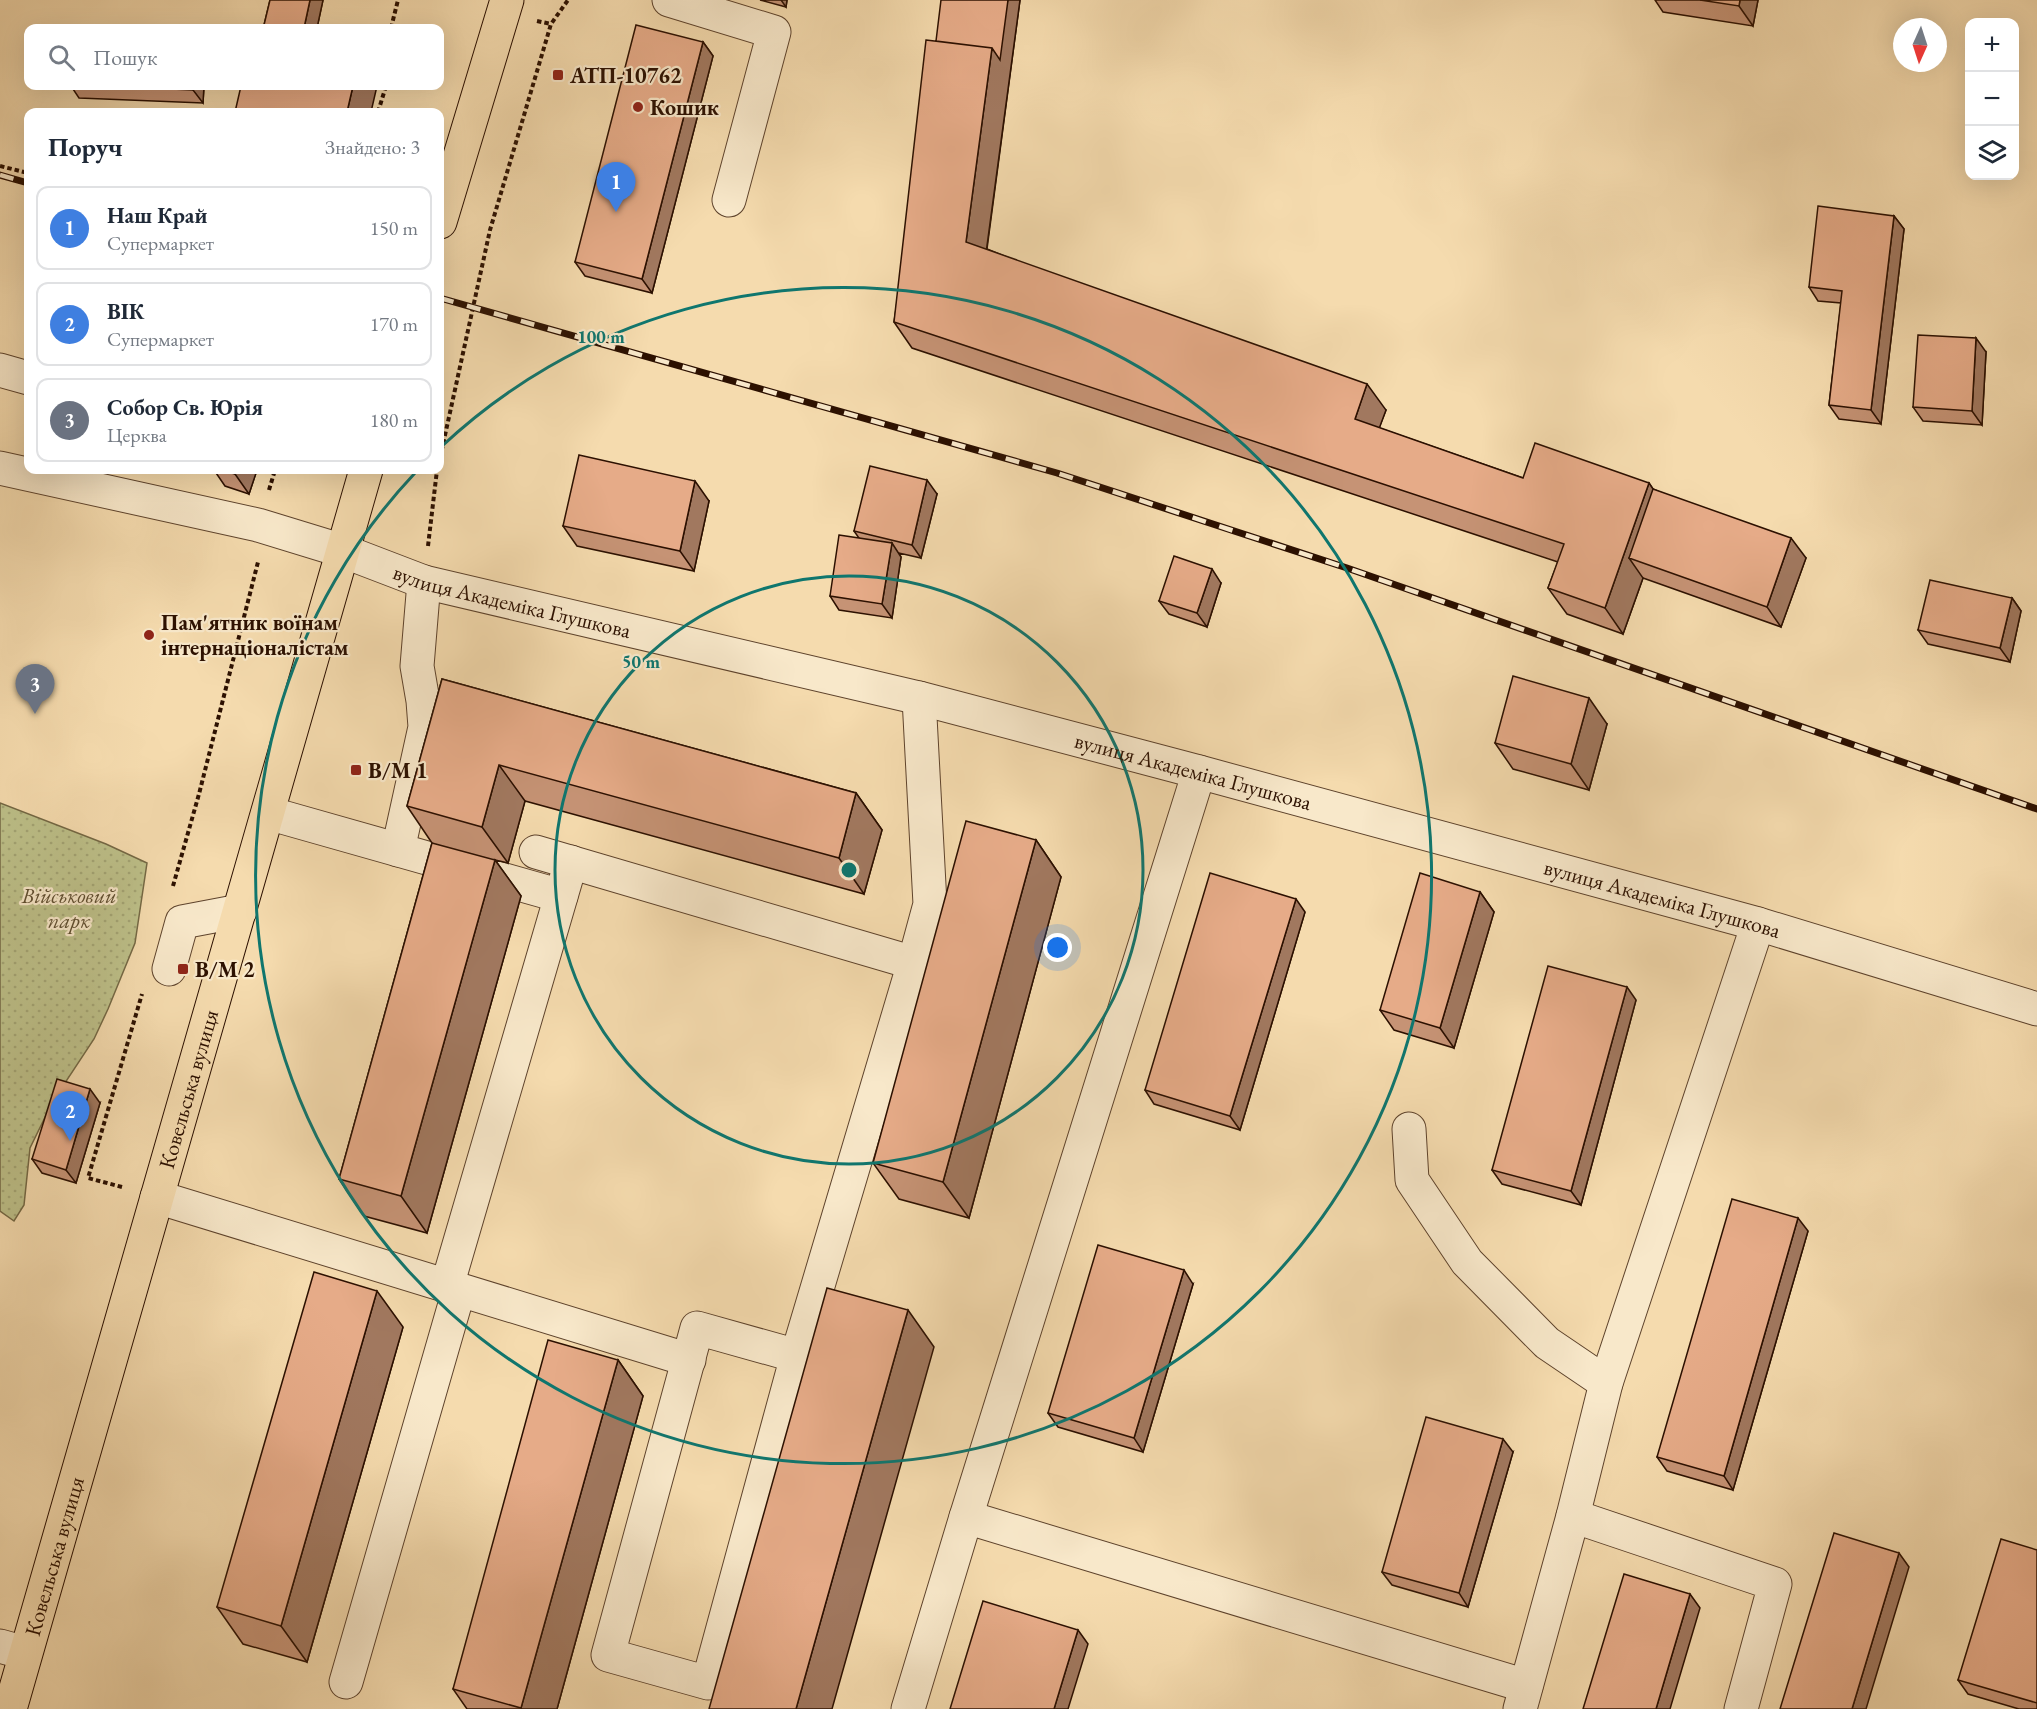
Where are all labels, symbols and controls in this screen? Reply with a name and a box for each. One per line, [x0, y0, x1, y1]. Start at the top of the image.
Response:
north arrow [1893, 18, 1947, 72]
map controls [1965, 18, 2019, 180]
button: + [1965, 18, 2019, 72]
search box [24, 24, 444, 90]
icon: search [45, 41, 78, 74]
text: Пошук [93, 43, 157, 72]
place label: АТП-10762 [569, 61, 682, 90]
marker: АТП-10762 [551, 68, 565, 82]
button: − [1965, 72, 2019, 126]
place label: Кошик [650, 93, 720, 122]
marker: Кошик [631, 100, 645, 114]
button: layers [1965, 126, 2019, 180]
text: Поруч [48, 130, 123, 164]
text: Знайдено: 3 [325, 134, 420, 160]
pin: 1 [596, 162, 636, 212]
text: Наш Край [107, 201, 207, 230]
text: 1 [64, 215, 75, 241]
text: 150 m [370, 215, 418, 241]
text: Супермаркет [107, 230, 214, 256]
text: ВІК [107, 297, 144, 326]
text: 2 [64, 311, 75, 337]
text: 170 m [370, 311, 418, 337]
text: 100 m [577, 325, 625, 348]
text: Супермаркет [107, 326, 214, 352]
text: Собор Св. Юрія [107, 393, 263, 422]
text: 3 [64, 407, 75, 433]
text: 180 m [370, 407, 418, 433]
text: Церква [107, 422, 167, 448]
street label: вулиця Академіка Глушкова [389, 558, 634, 645]
place label: Пам'ятник воїнам інтернаціоналістам [161, 608, 349, 662]
marker: Пам'ятник воїнам інтернаціоналістам [142, 628, 156, 642]
text: 50 m [622, 650, 660, 673]
pin: 3 [15, 664, 54, 714]
street label: вулиця Академіка Глушкова [1072, 726, 1315, 817]
place label: В/М 1 [368, 756, 428, 785]
marker: В/М 1 [349, 763, 363, 777]
street label: вулиця Академіка Глушкова [1541, 852, 1784, 945]
centre of rings [839, 860, 859, 880]
park label: Військовий парк [21, 881, 116, 935]
your location [1043, 933, 1072, 962]
place label: В/М 2 [195, 955, 255, 984]
marker: В/М 2 [176, 962, 190, 976]
street label: Ковельська вулиця [152, 1006, 225, 1172]
pin: 2 [50, 1092, 90, 1141]
street label: Ковельська вулиця [18, 1473, 91, 1639]

